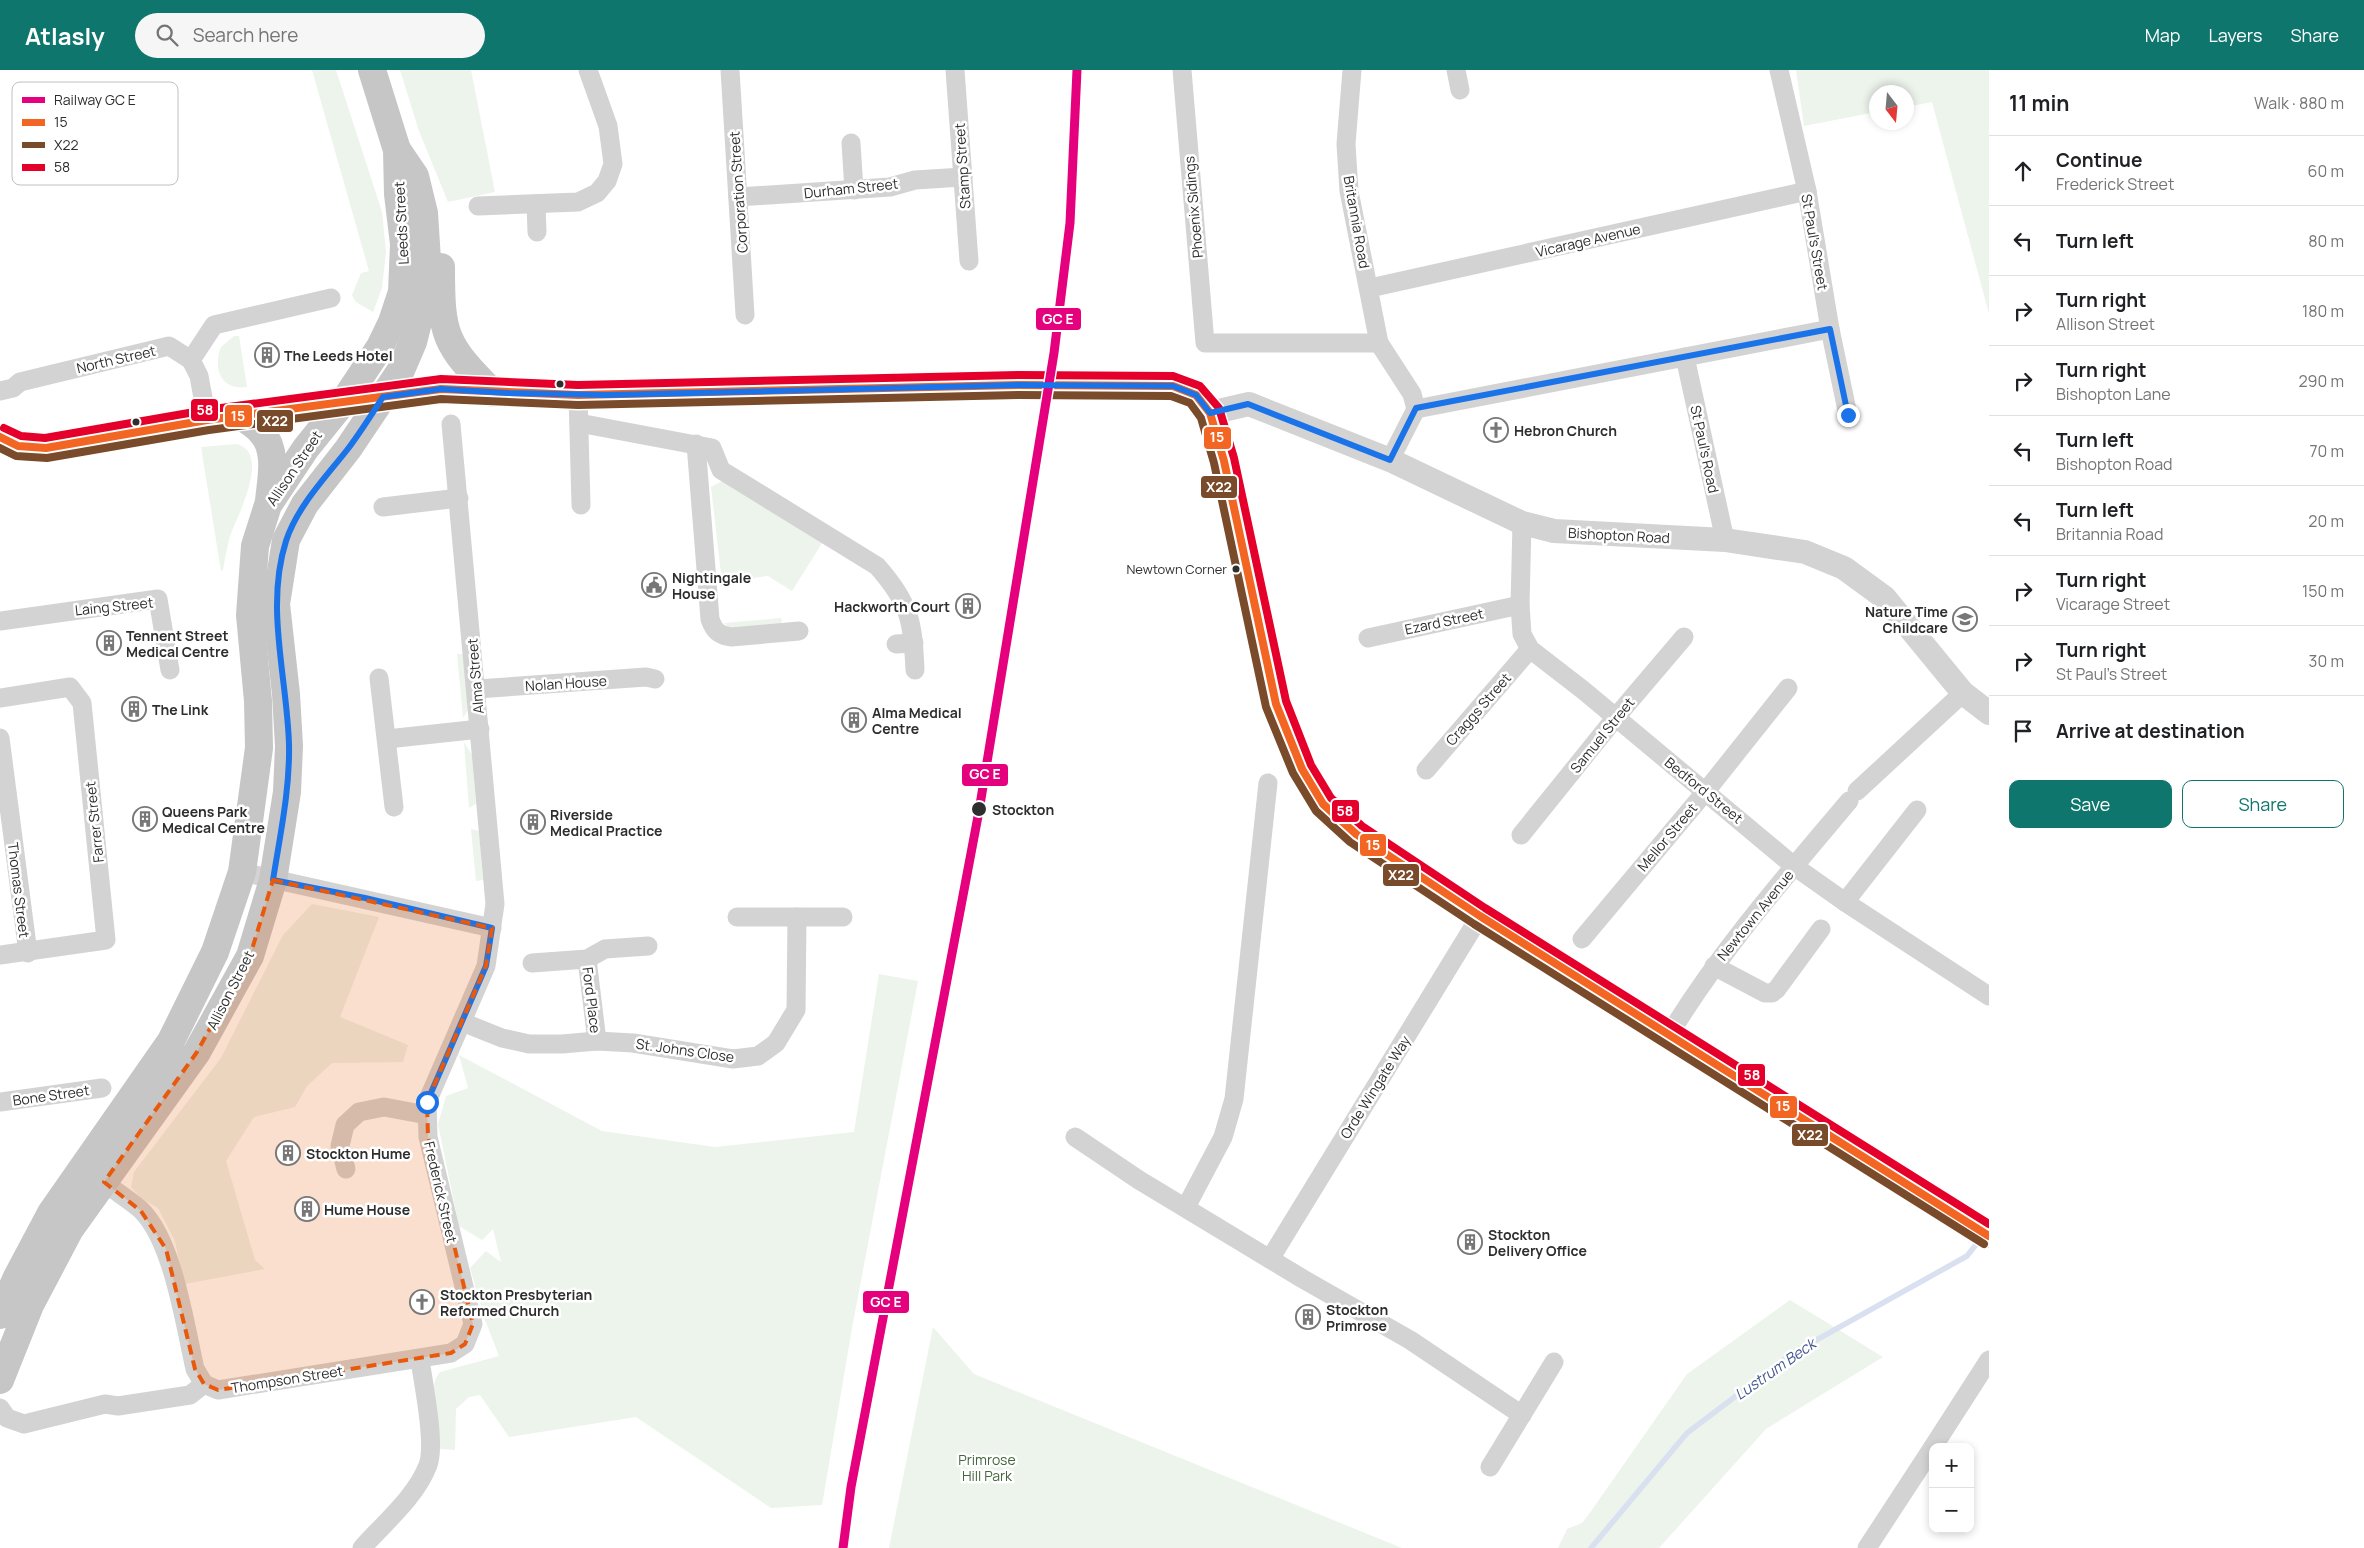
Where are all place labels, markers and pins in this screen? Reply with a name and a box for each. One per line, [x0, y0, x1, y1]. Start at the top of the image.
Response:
building icon: The Leeds Hotel [254, 342, 280, 368]
place label: The Leeds Hotel [284, 346, 393, 365]
unlabelled marker [555, 379, 565, 389]
unlabelled marker [131, 417, 141, 427]
church icon: Hebron Church [1483, 417, 1509, 443]
place label: Hebron Church [1514, 421, 1617, 440]
place label: Newtown Corner [1126, 560, 1227, 578]
marker: Newtown Corner [1231, 564, 1241, 574]
place label: Nightingale House [672, 568, 751, 603]
public building icon: Nightingale House [641, 572, 667, 598]
building icon: Hackworth Court [955, 593, 981, 619]
place label: Hackworth Court [834, 597, 950, 616]
place label: Nature Time Childcare [1865, 602, 1948, 637]
school or university icon: Nature Time Childcare [1952, 606, 1978, 632]
place label: Tennent Street Medical Centre [126, 626, 229, 661]
building icon: Tennent Street Medical Centre [96, 630, 122, 656]
building icon: The Link [121, 696, 147, 722]
place label: The Link [152, 700, 209, 719]
place label: Alma Medical Centre [872, 703, 962, 738]
building icon: Alma Medical Centre [841, 707, 867, 733]
marker: Stockton [970, 800, 988, 818]
place label: Stockton [992, 800, 1054, 819]
place label: Queens Park Medical Centre [162, 802, 265, 837]
place label: Riverside Medical Practice [550, 805, 662, 840]
building icon: Queens Park Medical Centre [132, 806, 158, 832]
building icon: Riverside Medical Practice [520, 809, 546, 835]
building icon: Stockton Hume [275, 1140, 301, 1166]
place label: Stockton Hume [306, 1144, 411, 1163]
building icon: Hume House [294, 1196, 320, 1222]
place label: Hume House [324, 1200, 410, 1219]
place label: Stockton Delivery Office [1488, 1225, 1587, 1260]
building icon: Stockton Delivery Office [1457, 1229, 1483, 1255]
place label: Stockton Presbyterian Reformed Church [440, 1285, 592, 1320]
church icon: Stockton Presbyterian Reformed Church [409, 1289, 435, 1315]
place label: Stockton Primrose [1326, 1300, 1388, 1335]
building icon: Stockton Primrose [1295, 1304, 1321, 1330]

